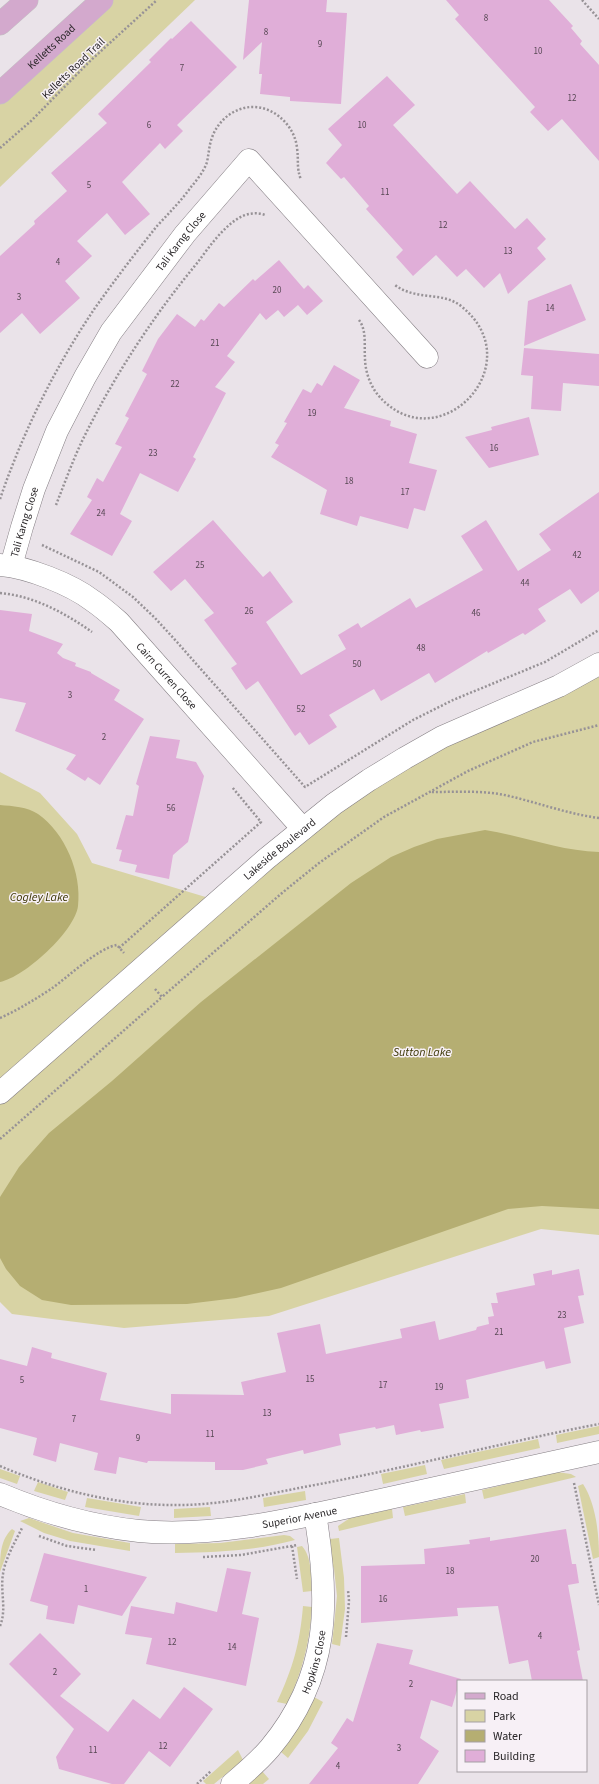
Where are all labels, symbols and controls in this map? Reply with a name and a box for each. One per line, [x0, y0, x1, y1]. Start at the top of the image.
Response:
house number: 8 [484, 12, 489, 25]
street label: Kelletts Road [24, 21, 79, 73]
house number: 8 [264, 26, 269, 39]
street label: Kelletts Road Trail [38, 34, 108, 102]
house number: 9 [318, 38, 323, 51]
house number: 10 [534, 45, 543, 58]
house number: 7 [180, 62, 185, 75]
house number: 12 [568, 92, 577, 105]
house number: 6 [147, 119, 152, 132]
house number: 10 [358, 119, 367, 132]
house number: 5 [87, 179, 92, 192]
house number: 11 [381, 186, 389, 199]
street label: Tali Karng Close [152, 208, 210, 275]
house number: 12 [439, 219, 448, 232]
house number: 13 [504, 245, 513, 258]
house number: 4 [56, 256, 61, 269]
house number: 20 [273, 284, 282, 297]
house number: 3 [17, 291, 22, 304]
house number: 14 [546, 302, 555, 315]
house number: 21 [211, 337, 219, 350]
house number: 22 [171, 378, 180, 391]
house number: 19 [308, 407, 317, 420]
house number: 16 [490, 442, 499, 455]
house number: 23 [149, 447, 158, 460]
house number: 18 [345, 475, 354, 488]
street label: Tali Karng Close [7, 484, 42, 559]
house number: 17 [401, 486, 410, 499]
house number: 24 [97, 507, 106, 520]
house number: 42 [573, 549, 582, 562]
house number: 25 [196, 559, 205, 572]
house number: 44 [521, 577, 530, 590]
house number: 26 [245, 605, 254, 618]
house number: 46 [472, 607, 481, 620]
street label: Cairn Curren Close [132, 639, 201, 713]
house number: 48 [417, 642, 426, 655]
house number: 50 [353, 658, 362, 671]
house number: 3 [68, 689, 73, 702]
house number: 52 [297, 703, 306, 716]
house number: 2 [102, 731, 107, 744]
house number: 56 [167, 802, 176, 815]
street label: Lakeside Boulevard [240, 815, 319, 884]
water label: Cogley Lake [10, 889, 69, 906]
water label: Sutton Lake [393, 1044, 451, 1061]
house number: 23 [558, 1309, 567, 1322]
house number: 21 [495, 1326, 503, 1339]
house number: 15 [306, 1373, 315, 1386]
house number: 5 [20, 1374, 25, 1387]
house number: 17 [379, 1379, 388, 1392]
house number: 19 [435, 1381, 444, 1394]
house number: 13 [263, 1407, 272, 1420]
house number: 7 [72, 1413, 77, 1426]
house number: 11 [206, 1428, 214, 1441]
house number: 9 [136, 1432, 141, 1445]
street label: Superior Avenue [261, 1503, 339, 1532]
house number: 20 [531, 1553, 540, 1566]
house number: 18 [446, 1565, 455, 1578]
house number: 1 [84, 1583, 88, 1596]
house number: 16 [379, 1593, 388, 1606]
street label: Hopkins Close [298, 1629, 330, 1696]
house number: 4 [538, 1630, 543, 1643]
house number: 12 [168, 1636, 177, 1649]
house number: 14 [228, 1641, 237, 1654]
house number: 2 [53, 1666, 58, 1679]
house number: 2 [409, 1678, 414, 1691]
legend [457, 1680, 587, 1772]
text: Road [493, 1688, 519, 1705]
text: Park [493, 1708, 515, 1725]
text: Water [493, 1728, 523, 1745]
house number: 12 [159, 1740, 168, 1753]
house number: 3 [397, 1742, 402, 1755]
house number: 11 [89, 1744, 97, 1757]
text: Building [493, 1748, 535, 1765]
house number: 4 [336, 1760, 341, 1773]

